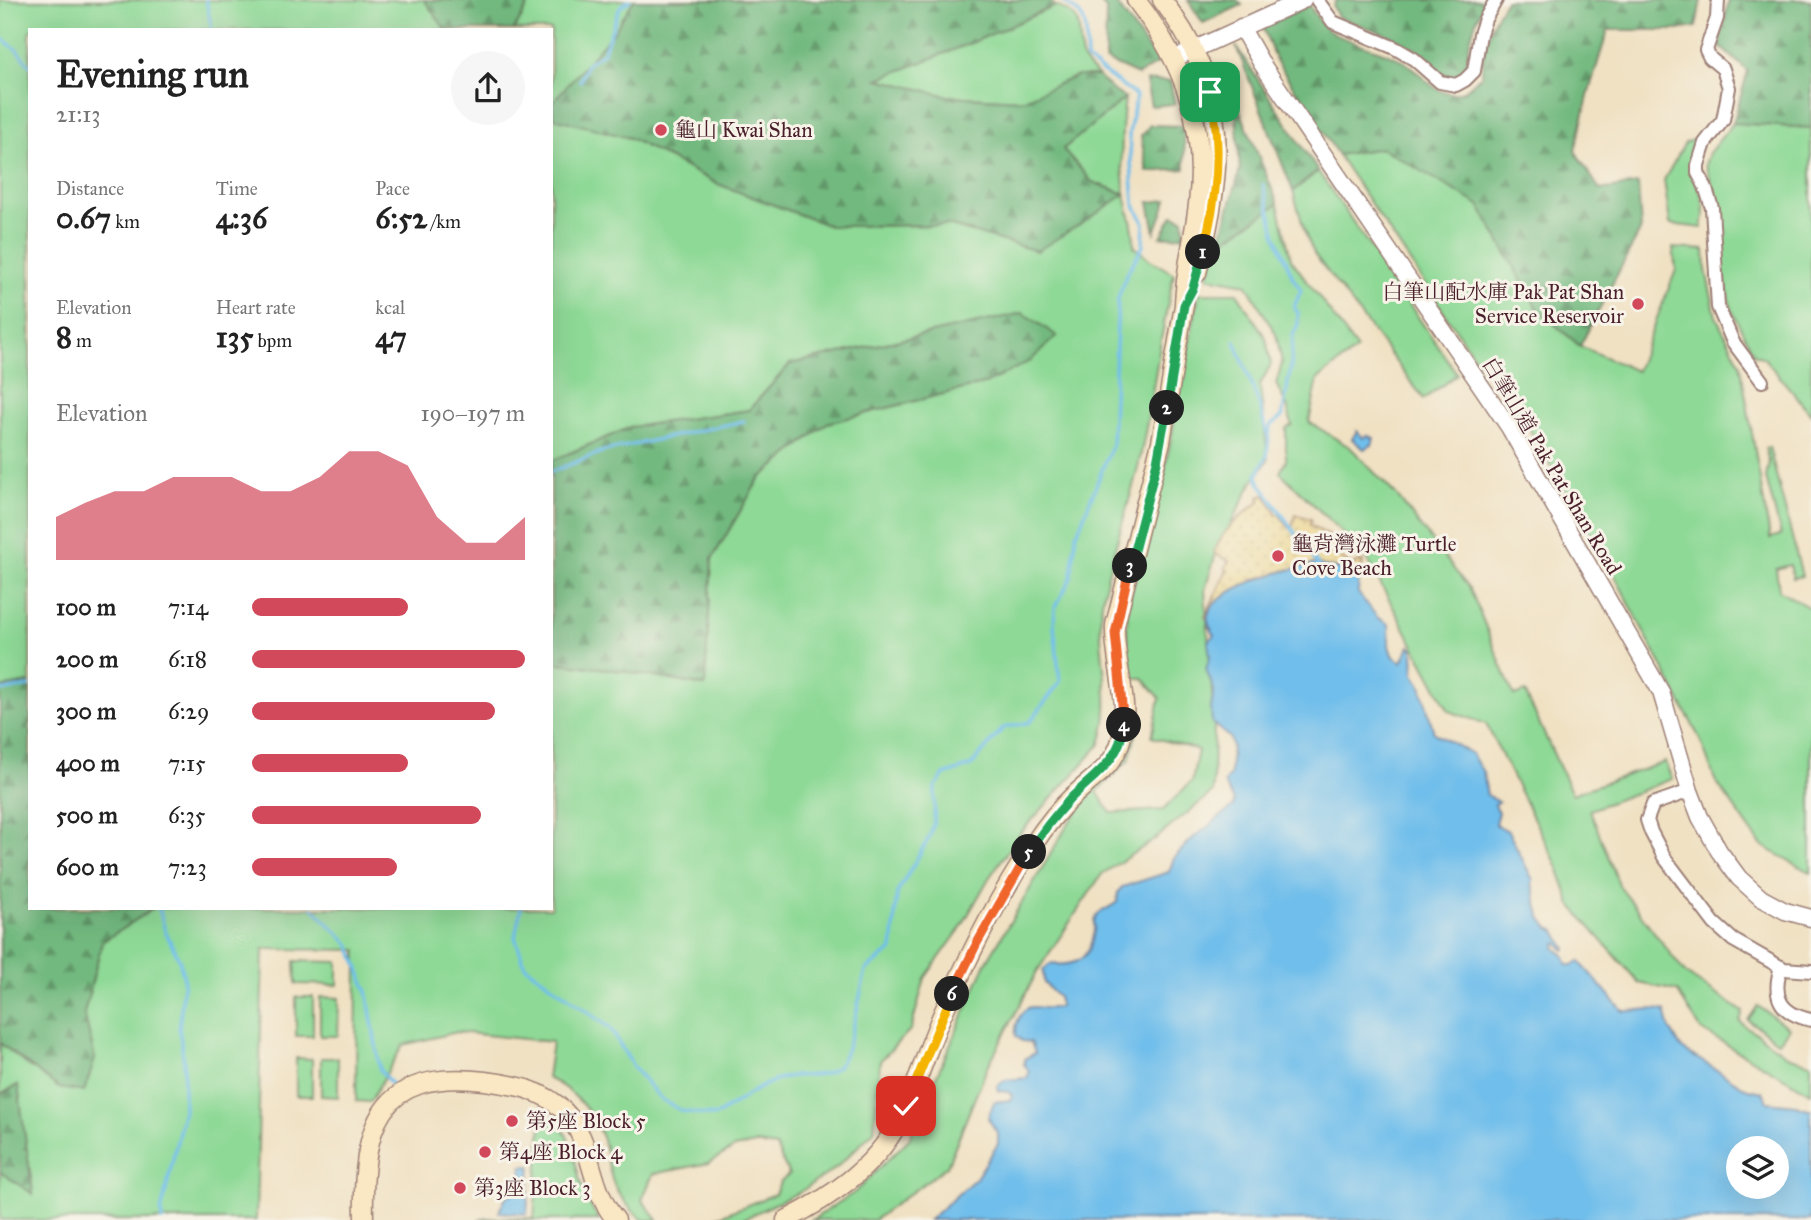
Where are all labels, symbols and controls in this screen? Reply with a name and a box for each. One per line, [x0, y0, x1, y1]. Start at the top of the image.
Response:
text: Evening run [56, 51, 249, 97]
button: share [451, 51, 525, 125]
pin [1180, 62, 1240, 122]
icon: arrive [1191, 73, 1229, 111]
text: 21:13 [56, 100, 101, 128]
place label: 龜山 Kwai Shan [675, 117, 813, 143]
marker: 龜山 Kwai Shan [653, 122, 669, 138]
text: Distance [56, 177, 124, 200]
text: Time [216, 177, 258, 200]
text: Pace [375, 177, 410, 200]
text: 0.67 [56, 200, 111, 236]
text: 4:36 [216, 200, 267, 236]
text: 6:52 [375, 200, 427, 236]
text: km [111, 210, 140, 233]
text: /km [427, 210, 461, 233]
pin: 1 [1186, 234, 1220, 270]
text: 1 [1199, 240, 1206, 263]
place label: 白筆山配水庫 Pak Pat Shan Service Reservoir [1382, 279, 1624, 329]
text: Elevation [56, 296, 131, 319]
text: Heart rate [216, 296, 296, 319]
text: kcal [375, 296, 405, 319]
marker: 白筆山配水庫 Pak Pat Shan Service Reservoir [1630, 296, 1646, 312]
text: 8 [56, 319, 72, 355]
text: 135 [216, 319, 253, 355]
text: 47 [375, 319, 407, 355]
text: m [72, 329, 92, 352]
text: bpm [253, 329, 292, 352]
street label: 白筆山道 Pak Pat Shan Road [1477, 353, 1628, 580]
pin: 2 [1150, 390, 1184, 426]
text: 2 [1162, 396, 1171, 419]
text: Elevation [56, 399, 147, 427]
text: 190–197 m [420, 399, 525, 427]
place label: 龜背灣泳灘 Turtle Cove Beach [1292, 531, 1457, 581]
pin: 3 [1112, 548, 1148, 584]
marker: 龜背灣泳灘 Turtle Cove Beach [1270, 548, 1286, 564]
text: 3 [1126, 554, 1133, 577]
text: 100 m [56, 593, 116, 621]
text: 7:14 [168, 593, 208, 621]
text: 200 m [56, 645, 118, 673]
text: 6:18 [168, 645, 207, 673]
text: 300 m [56, 697, 116, 725]
text: 6:29 [168, 697, 209, 725]
pin: 4 [1106, 708, 1142, 742]
text: 4 [1118, 713, 1129, 736]
text: 400 m [56, 749, 120, 777]
text: 7:15 [168, 749, 206, 777]
text: 500 m [56, 801, 118, 829]
text: 6:35 [168, 801, 205, 829]
pin: 5 [1012, 834, 1046, 870]
text: 5 [1024, 840, 1033, 863]
text: 600 m [56, 853, 119, 881]
text: 7:23 [168, 853, 207, 881]
pin: 6 [934, 976, 970, 1012]
text: 6 [947, 982, 956, 1005]
pin [876, 1076, 936, 1136]
icon: check [887, 1087, 925, 1125]
place label: 第5座 Block 5 [526, 1108, 646, 1134]
marker: 第5座 Block 5 [504, 1113, 520, 1129]
map controls [1726, 1136, 1789, 1199]
button: layers [1726, 1136, 1789, 1199]
place label: 第4座 Block 4 [499, 1139, 624, 1165]
marker: 第4座 Block 4 [477, 1144, 493, 1160]
place label: 第3座 Block 3 [474, 1175, 591, 1201]
marker: 第3座 Block 3 [452, 1180, 468, 1196]

